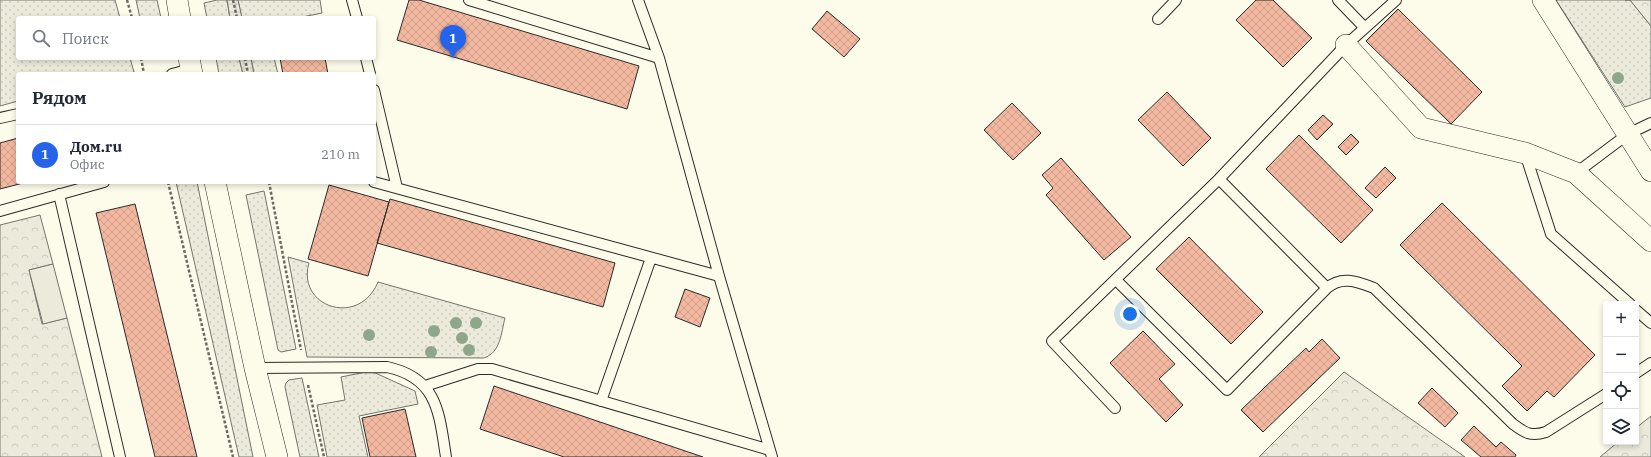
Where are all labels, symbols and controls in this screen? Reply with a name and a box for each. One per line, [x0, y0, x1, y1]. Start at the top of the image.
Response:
search box [16, 16, 376, 60]
pin: 1 [440, 25, 466, 58]
icon: search [30, 27, 52, 49]
text: Поиск [62, 29, 109, 48]
text: Рядом [32, 87, 87, 109]
text: Дом.ru [70, 137, 122, 156]
text: 1 [41, 146, 49, 163]
text: 210 m [321, 146, 360, 163]
text: Офис [70, 156, 105, 173]
map controls [1603, 301, 1639, 445]
button: + [1603, 301, 1639, 337]
your location [1120, 304, 1140, 324]
button: − [1603, 337, 1639, 373]
button: locate [1603, 373, 1639, 409]
button: layers [1603, 409, 1639, 445]

